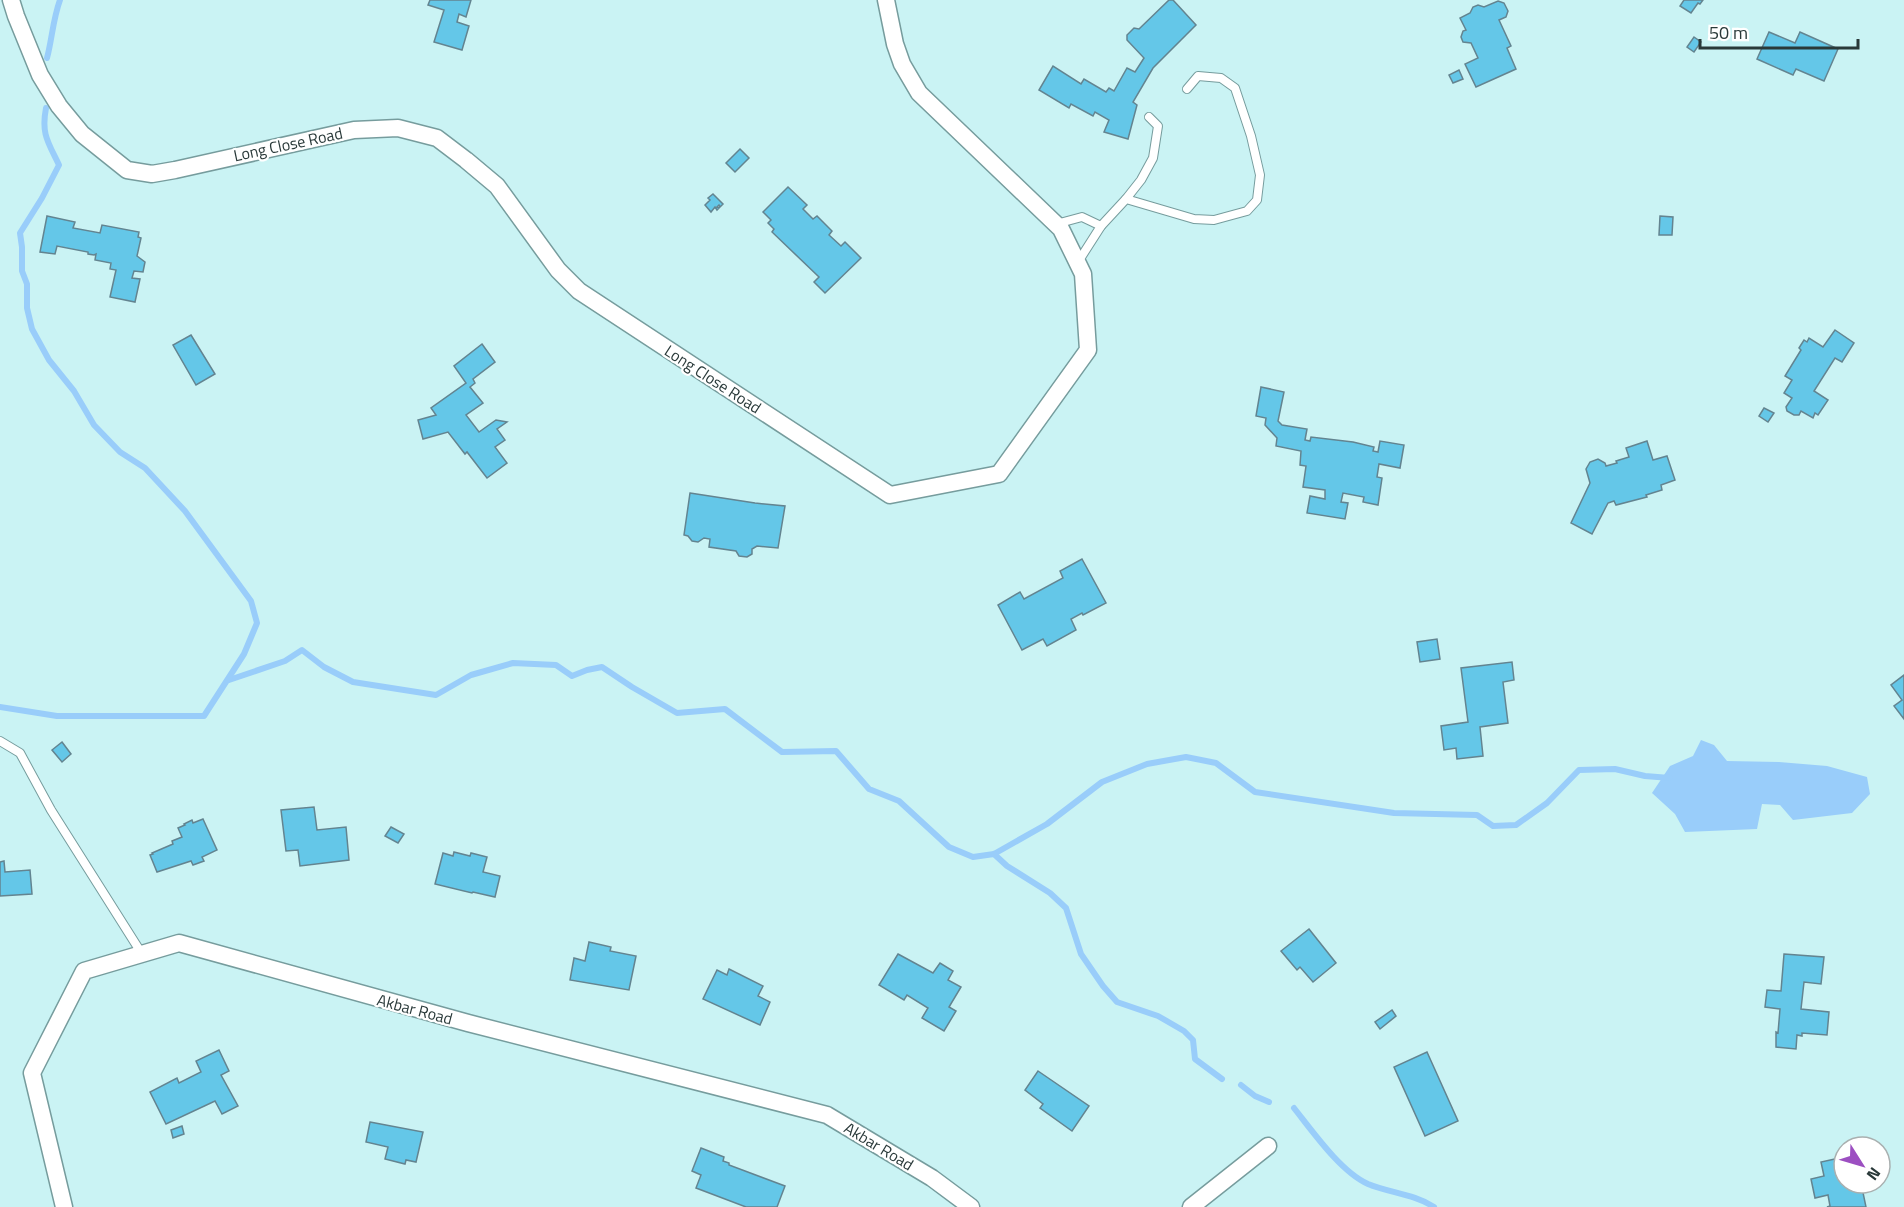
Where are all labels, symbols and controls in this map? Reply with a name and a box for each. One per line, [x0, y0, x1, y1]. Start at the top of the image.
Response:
scale bar [1700, 12, 1858, 50]
text: 50 m [1709, 19, 1748, 46]
street label: Long Close Road [231, 121, 345, 167]
street label: Long Close Road [660, 339, 766, 419]
street label: Akbar Road [375, 987, 455, 1031]
street label: Akbar Road [840, 1116, 918, 1176]
north arrow [1832, 1135, 1892, 1195]
text: N [1861, 1162, 1887, 1186]

